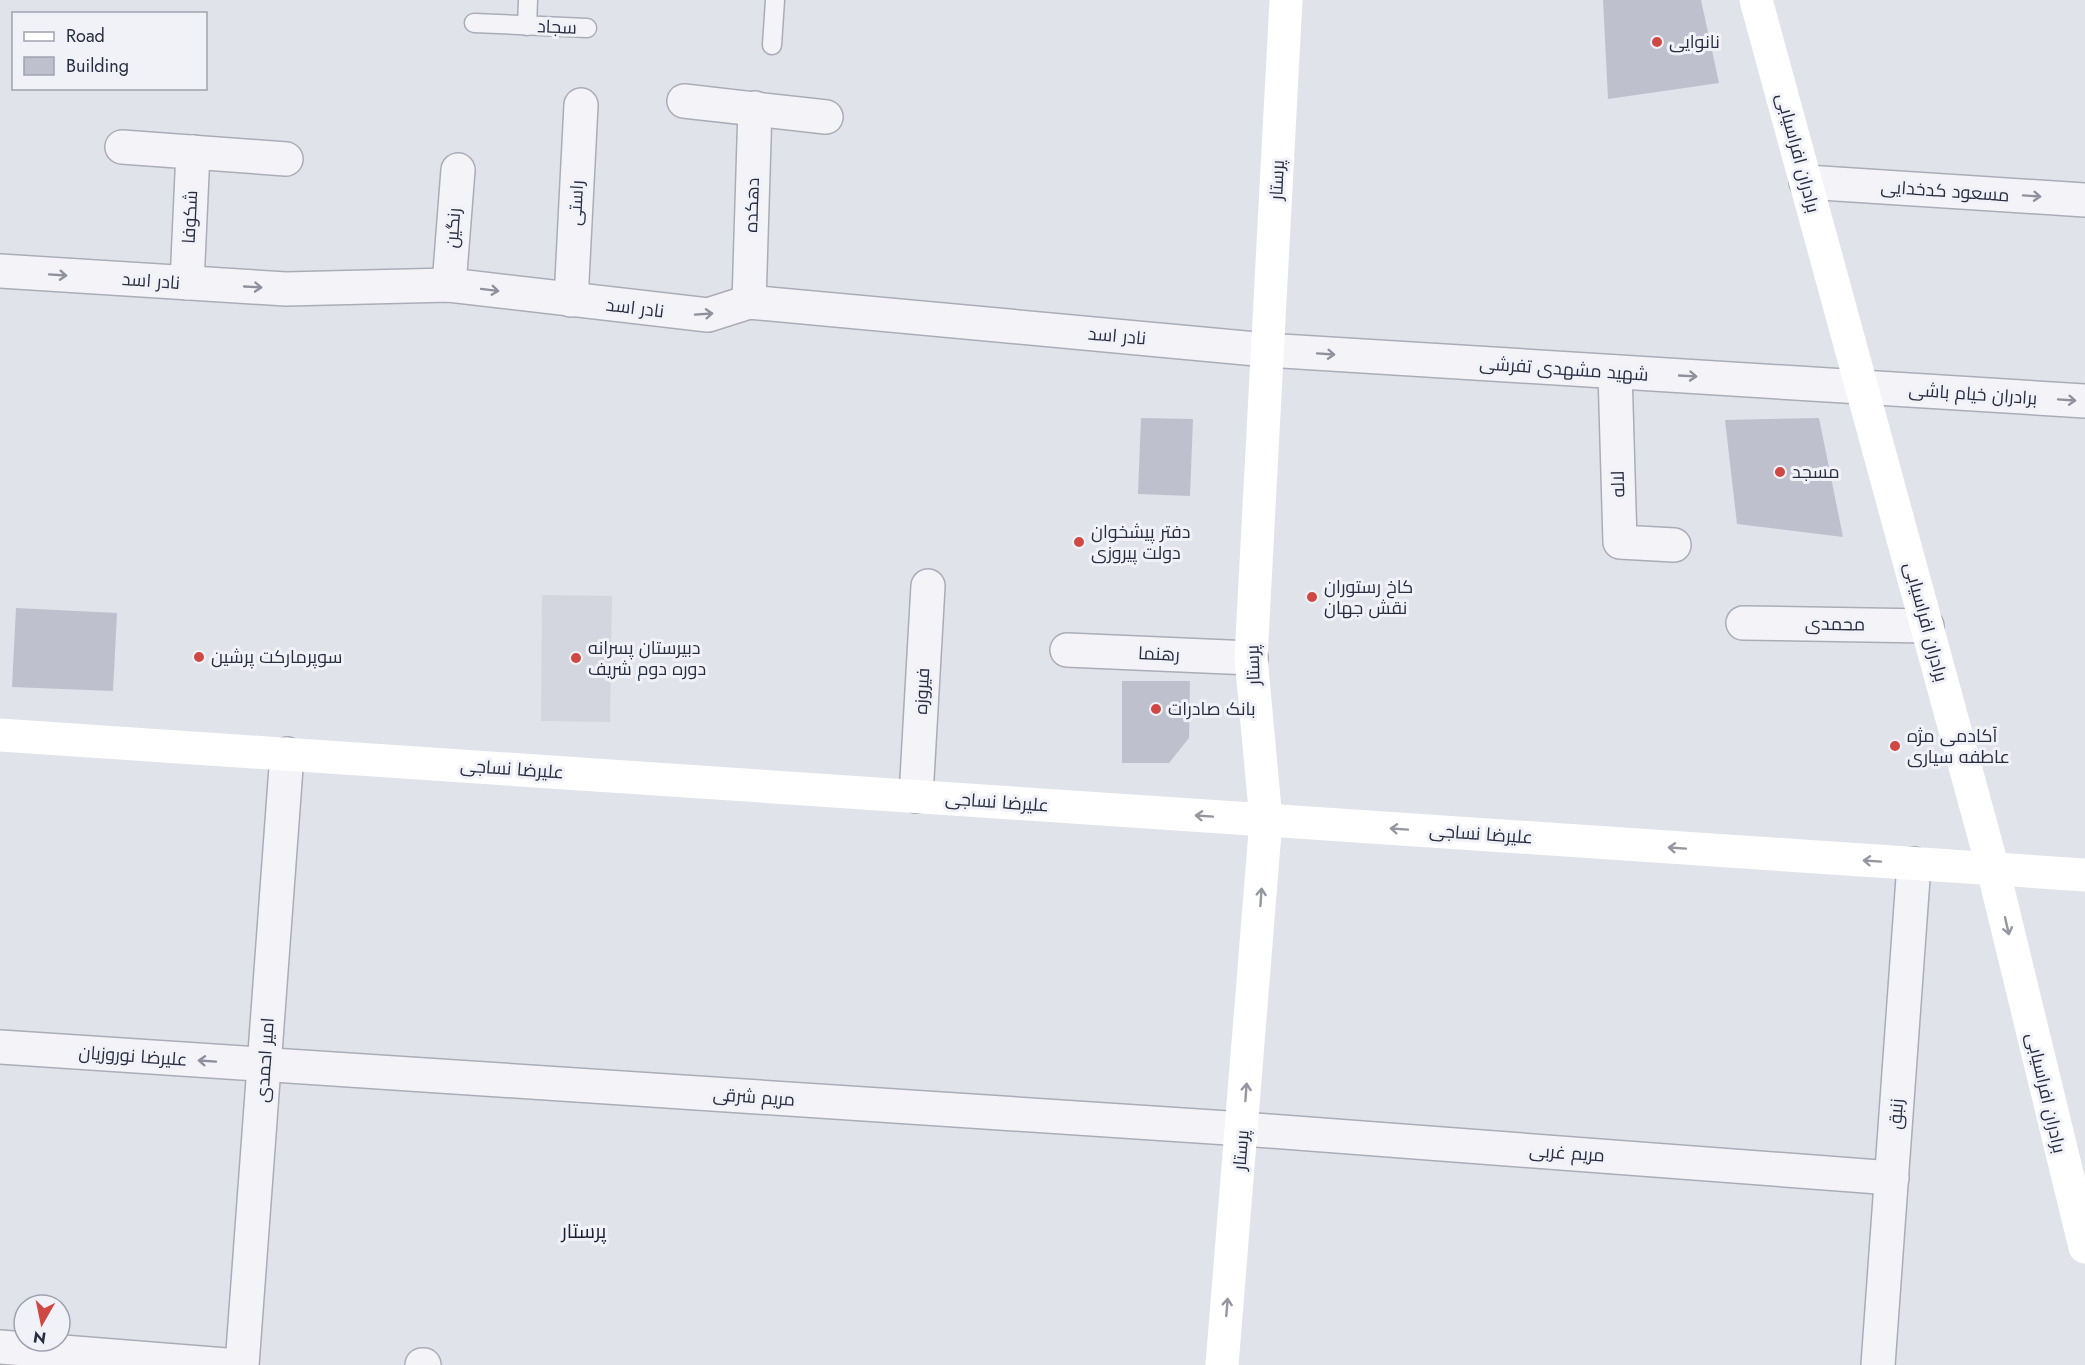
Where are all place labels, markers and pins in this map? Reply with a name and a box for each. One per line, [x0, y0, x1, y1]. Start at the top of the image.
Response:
place label: نانوایی [1669, 29, 1720, 55]
marker: نانوایی [1650, 35, 1664, 49]
place label: مسجد [1792, 459, 1840, 485]
marker: مسجد [1773, 465, 1787, 479]
place label: دفتر پیشخوان دولت پیروزی [1091, 519, 1190, 566]
marker: دفتر پیشخوان دولت پیروزی [1072, 535, 1086, 549]
place label: کاخ رستوران نقش جهان [1324, 574, 1413, 621]
marker: کاخ رستوران نقش جهان [1305, 590, 1319, 604]
place label: دبیرستان پسرانه دوره دوم شریف [588, 635, 706, 682]
place label: سوپرمارکت پرشین [211, 644, 342, 670]
marker: سوپرمارکت پرشین [192, 650, 206, 664]
marker: دبیرستان پسرانه دوره دوم شریف [569, 651, 583, 665]
place label: بانک صادرات [1168, 696, 1256, 722]
marker: بانک صادرات [1149, 702, 1163, 716]
place label: آکادمی مژه عاطفه سیاری [1907, 723, 2010, 770]
marker: آکادمی مژه عاطفه سیاری [1888, 739, 1902, 753]

